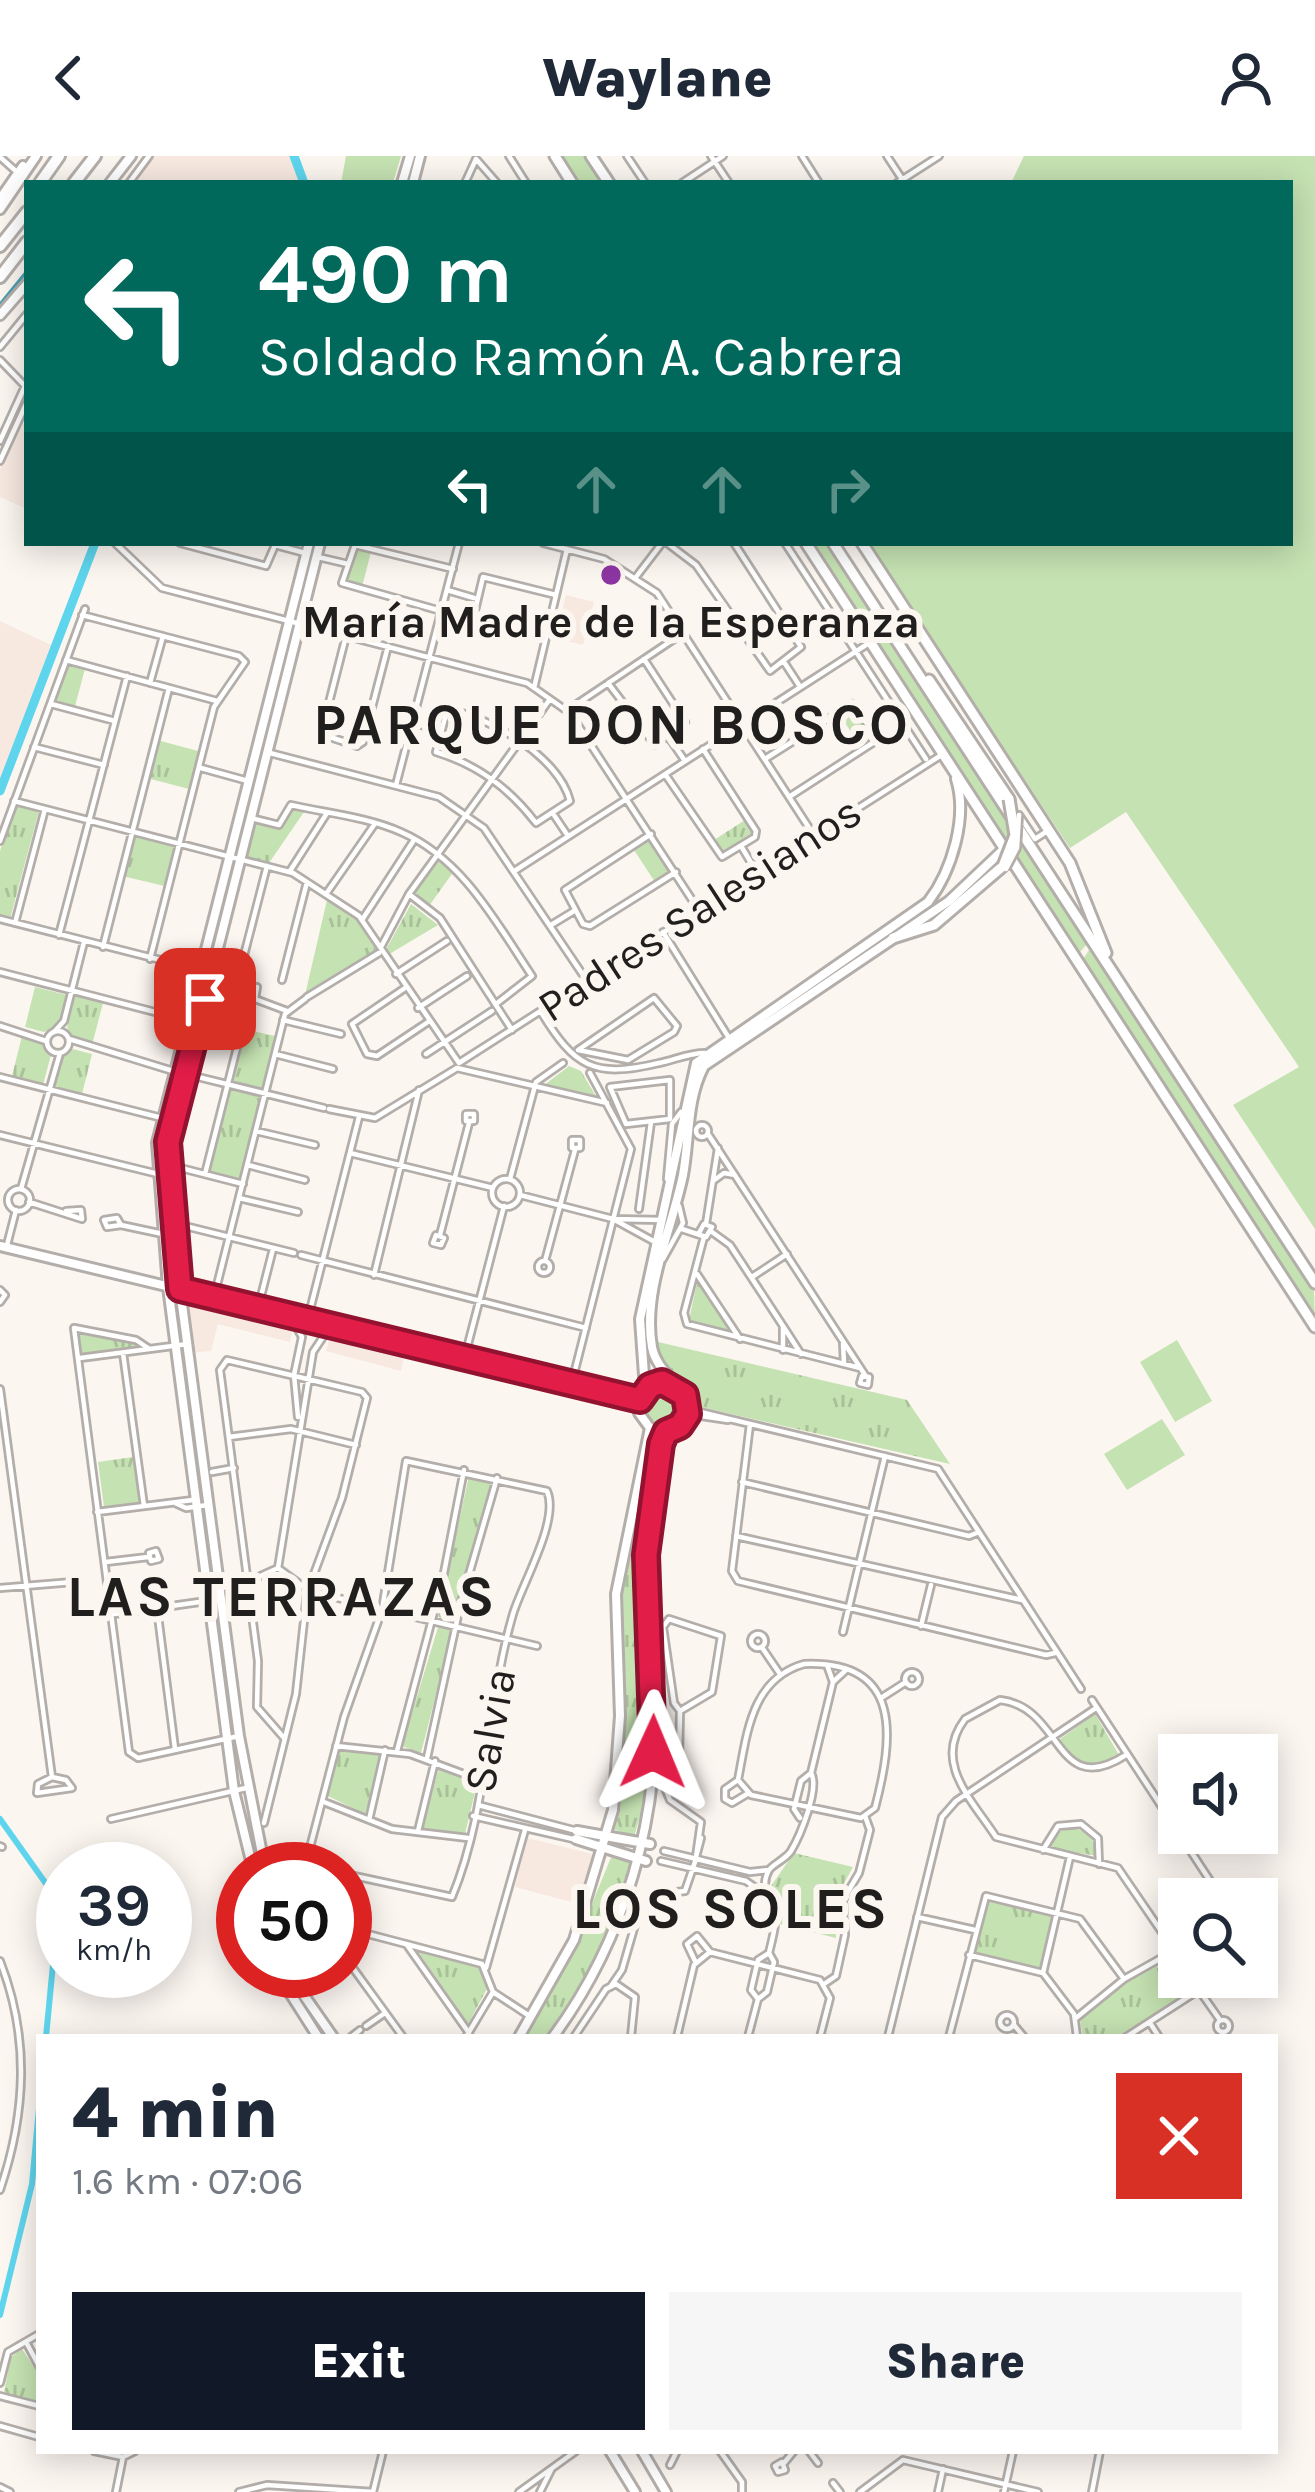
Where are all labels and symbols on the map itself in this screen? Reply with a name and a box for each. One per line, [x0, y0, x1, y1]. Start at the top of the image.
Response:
marker: María Madre de la Esperanza [598, 562, 624, 588]
place label: María Madre de la Esperanza [302, 596, 920, 648]
district label: PARQUE DON BOSCO [313, 692, 911, 758]
street label: Padres Salesianos [528, 785, 871, 1033]
pin [154, 948, 256, 1050]
district label: LAS TERRAZAS [66, 1564, 498, 1630]
street label: Salvia [453, 1664, 526, 1796]
position arrow [590, 1689, 716, 1815]
speed limit sign: 50 [216, 1842, 372, 1998]
district label: LOS SOLES [572, 1876, 890, 1942]

